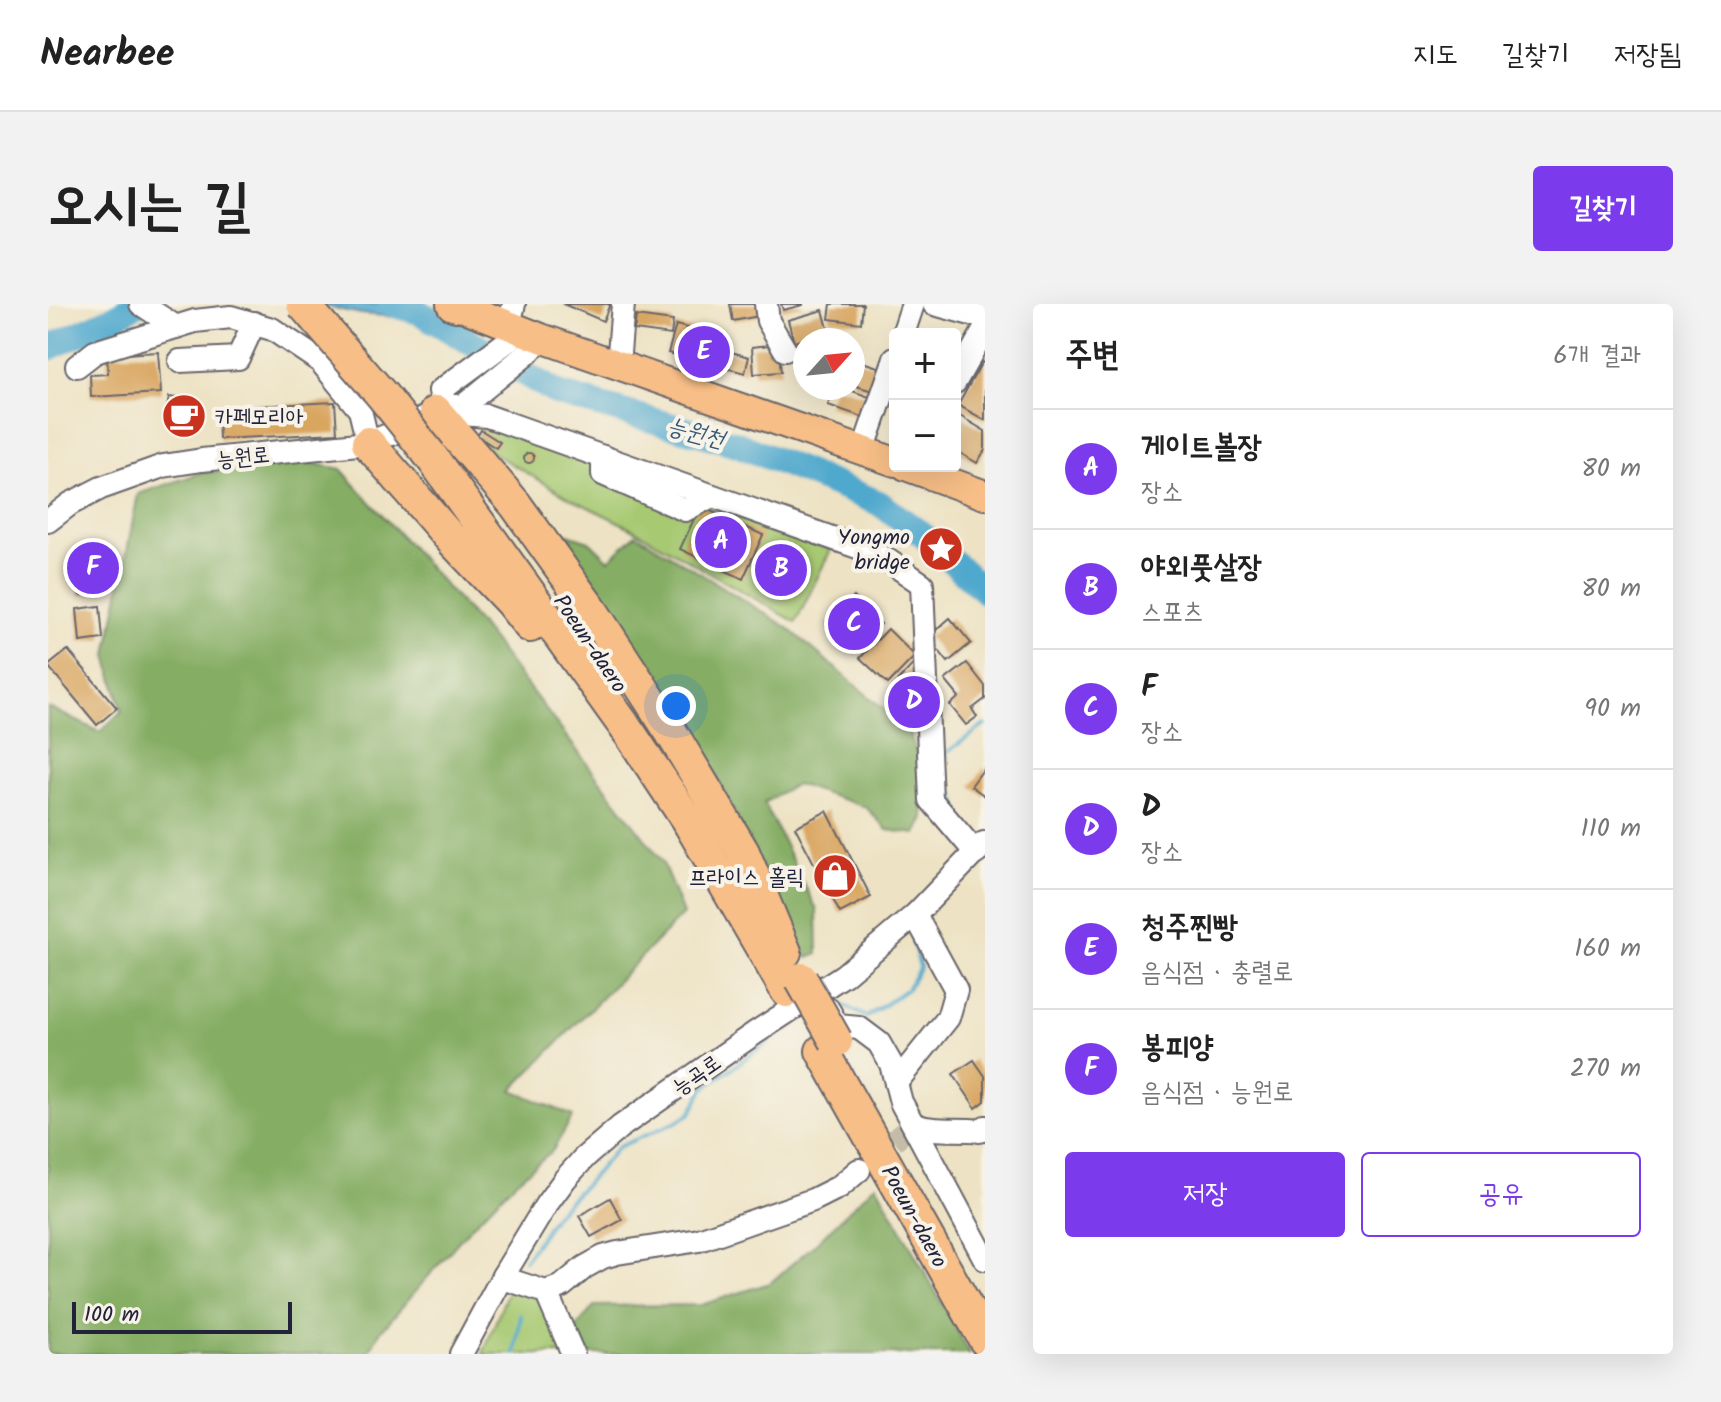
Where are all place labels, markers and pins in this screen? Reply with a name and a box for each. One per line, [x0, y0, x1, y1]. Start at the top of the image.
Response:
pin: E [678, 322, 730, 382]
cafe icon: 카페모리아 [160, 392, 208, 440]
place label: 카페모리아 [215, 401, 304, 436]
pin: A [695, 512, 747, 572]
place label: Yongmo bridge [838, 521, 910, 581]
place icon: Yongmo bridge [917, 525, 965, 573]
pin: F [67, 538, 119, 598]
pin: B [755, 540, 807, 600]
pin: C [828, 594, 880, 654]
pin: D [888, 672, 940, 732]
shop icon: 프라이스 홀릭 [811, 852, 859, 900]
place label: 프라이스 홀릭 [689, 861, 804, 896]

